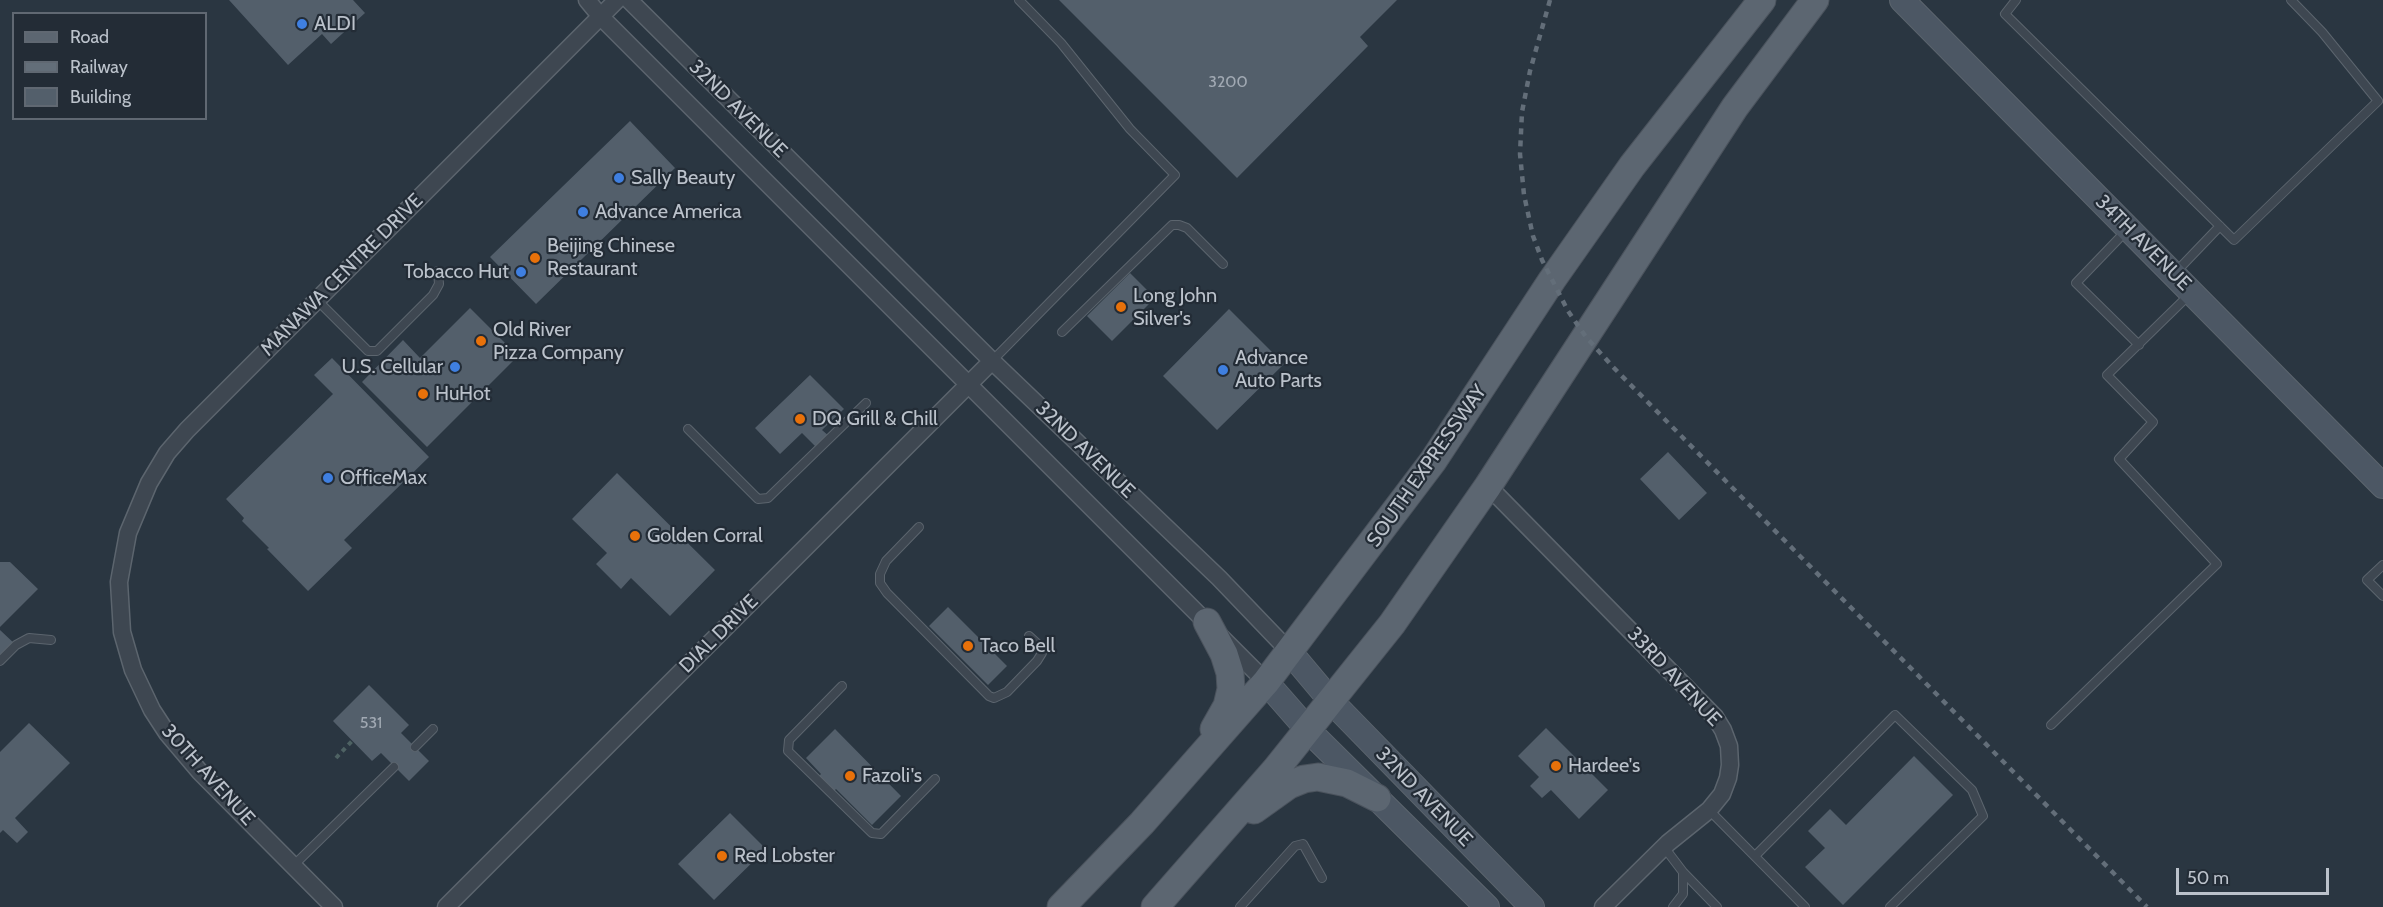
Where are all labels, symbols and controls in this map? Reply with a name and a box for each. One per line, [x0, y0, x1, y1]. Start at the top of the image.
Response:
legend [12, 12, 207, 120]
place label: ALDI [314, 12, 356, 36]
marker: ALDI [295, 17, 309, 31]
text: Road [70, 26, 109, 48]
street label: 32ND AVENUE [684, 55, 792, 163]
text: Railway [70, 56, 128, 78]
house number: 3200 [1208, 72, 1248, 92]
text: Building [70, 86, 131, 108]
place label: Sally Beauty [631, 166, 735, 190]
marker: Sally Beauty [612, 171, 626, 185]
street label: MANAWA CENTRE DRIVE [256, 189, 428, 361]
street label: 34TH AVENUE [2090, 190, 2196, 296]
place label: Advance America [595, 200, 742, 224]
marker: Advance America [576, 205, 590, 219]
place label: Beijing Chinese Restaurant [547, 234, 675, 281]
marker: Beijing Chinese Restaurant [528, 251, 542, 265]
place label: Tobacco Hut [404, 260, 509, 284]
marker: Tobacco Hut [514, 265, 528, 279]
place label: Long John Silver's [1133, 284, 1217, 331]
marker: Long John Silver's [1114, 300, 1128, 314]
place label: Old River Pizza Company [493, 318, 624, 365]
marker: Old River Pizza Company [474, 334, 488, 348]
place label: Advance Auto Parts [1235, 346, 1322, 393]
place label: U.S. Cellular [341, 355, 443, 379]
marker: U.S. Cellular [448, 360, 462, 374]
marker: Advance Auto Parts [1216, 363, 1230, 377]
street label: SOUTH EXPRESSWAY [1362, 380, 1492, 552]
place label: HuHot [435, 382, 491, 406]
marker: HuHot [416, 387, 430, 401]
street label: 32ND AVENUE [1030, 397, 1140, 503]
place label: DQ Grill & Chill [812, 407, 938, 431]
marker: DQ Grill & Chill [793, 412, 807, 426]
place label: OfficeMax [340, 466, 427, 490]
marker: OfficeMax [321, 471, 335, 485]
place label: Golden Corral [647, 524, 763, 548]
marker: Golden Corral [628, 529, 642, 543]
street label: DIAL DRIVE [675, 590, 763, 678]
street label: 33RD AVENUE [1622, 622, 1726, 732]
place label: Taco Bell [980, 634, 1055, 658]
marker: Taco Bell [961, 639, 975, 653]
house number: 531 [360, 713, 382, 733]
street label: 30TH AVENUE [156, 719, 260, 831]
street label: 32ND AVENUE [1371, 742, 1477, 852]
place label: Hardee's [1568, 754, 1640, 778]
marker: Hardee's [1549, 759, 1563, 773]
place label: Fazoli's [862, 764, 922, 788]
marker: Fazoli's [843, 769, 857, 783]
place label: Red Lobster [734, 844, 835, 868]
marker: Red Lobster [715, 849, 729, 863]
scale bar [2179, 856, 2332, 894]
text: 50 m [2187, 867, 2229, 889]

